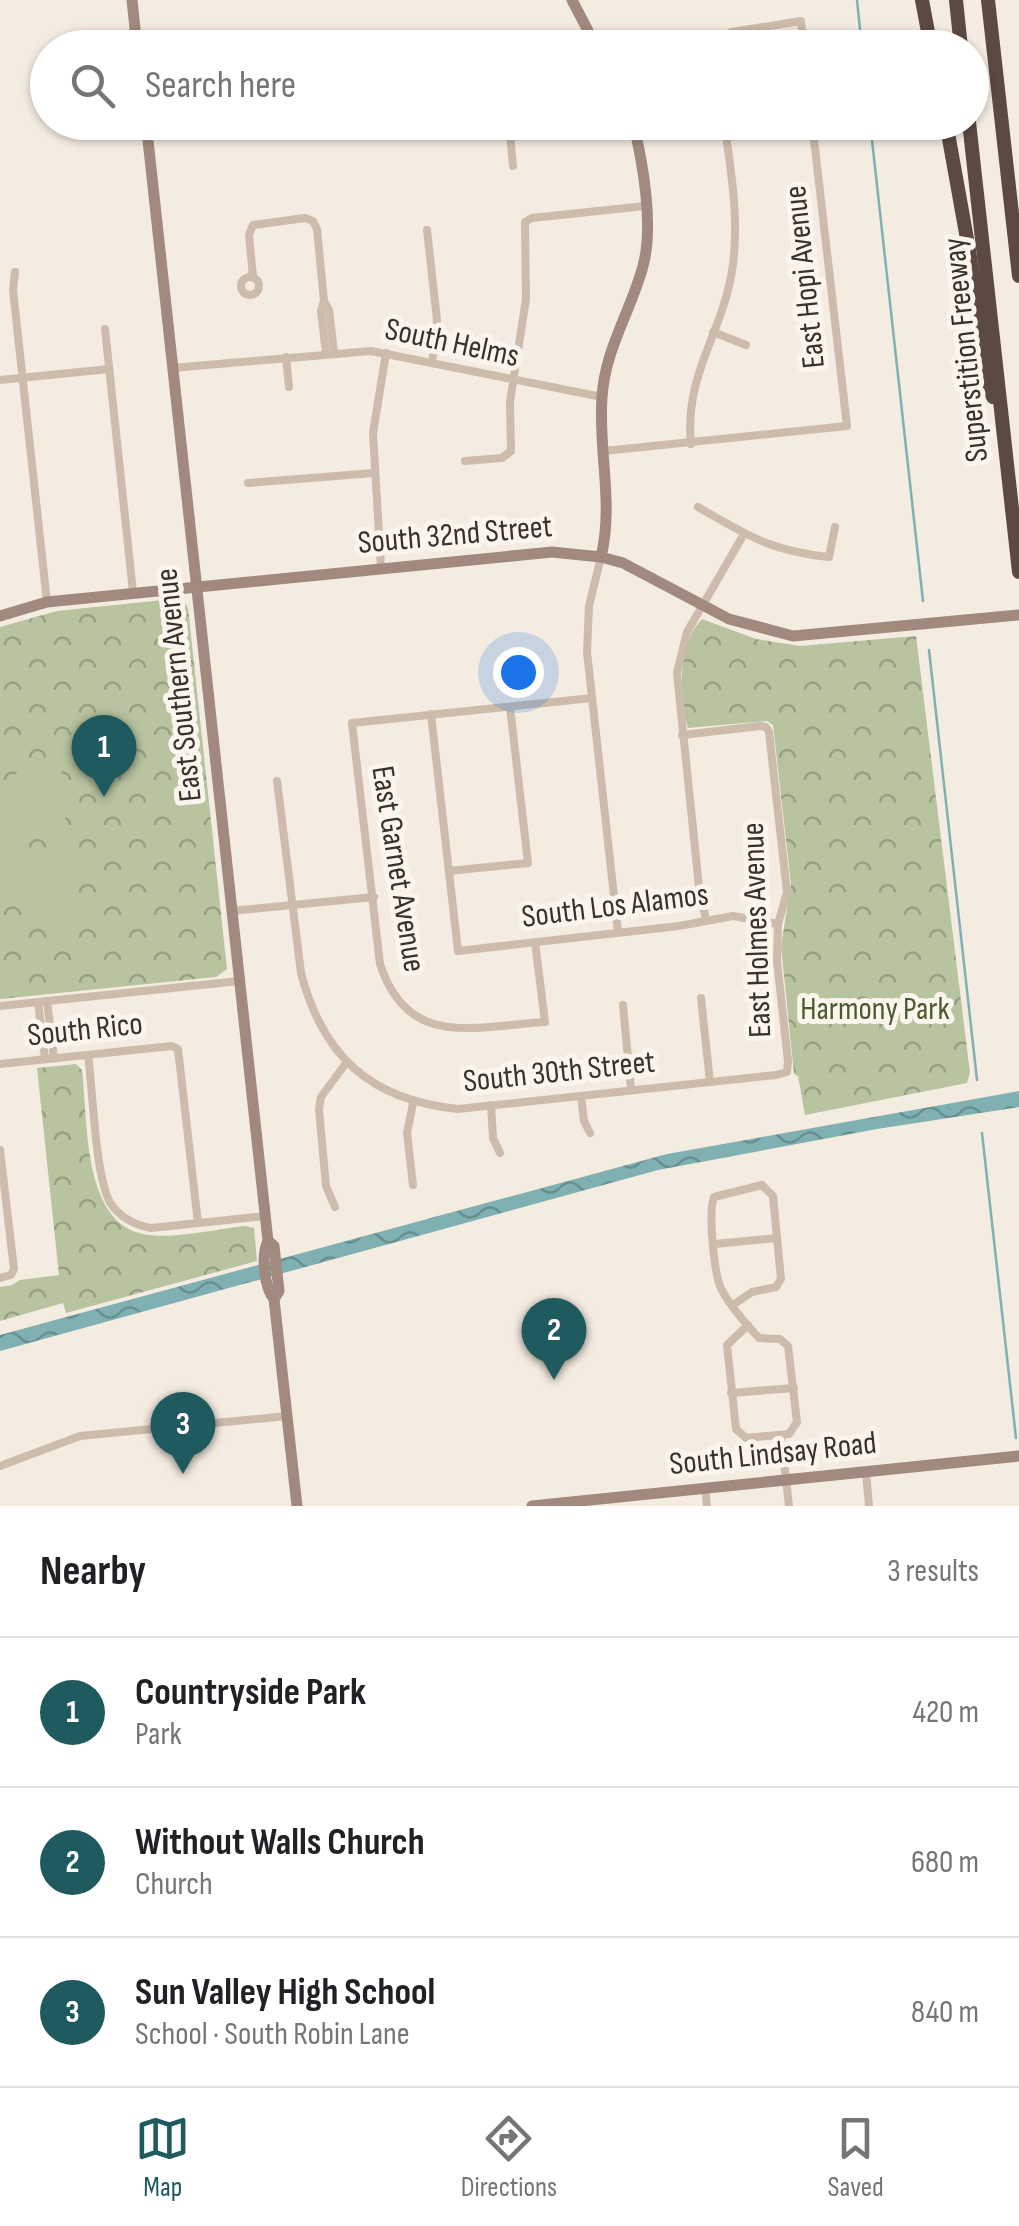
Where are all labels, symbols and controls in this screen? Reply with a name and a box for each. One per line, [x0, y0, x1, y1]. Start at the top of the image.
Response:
search box [30, 30, 989, 140]
icon: search [65, 58, 120, 113]
text: Search here [145, 63, 296, 108]
street label: East Hopi Avenue [776, 184, 834, 370]
street label: Superstition Freeway [935, 236, 997, 464]
street label: South Helms [381, 310, 523, 376]
street label: South 32nd Street [356, 507, 554, 563]
street label: East Southern Avenue [147, 566, 211, 804]
your location [493, 647, 544, 698]
pin: 1 [72, 714, 136, 797]
street label: East Garnet Avenue [362, 763, 434, 975]
street label: East Holmes Avenue [734, 822, 780, 1038]
street label: South Los Alamos [519, 875, 711, 937]
park label: Harmony Park [800, 990, 950, 1029]
street label: South Rico [25, 1005, 145, 1055]
street label: South 30th Street [461, 1043, 657, 1101]
pin: 2 [522, 1298, 586, 1380]
pin: 3 [150, 1392, 216, 1474]
street label: South Lindsay Road [668, 1424, 878, 1484]
text: Nearby [40, 1546, 146, 1597]
text: 3 results [887, 1552, 979, 1591]
text: Countryside Park [135, 1670, 366, 1715]
text: 1 [66, 1693, 79, 1732]
text: 420 m [912, 1693, 979, 1732]
text: Park [135, 1715, 182, 1754]
text: Without Walls Church [135, 1820, 425, 1865]
text: 2 [65, 1843, 80, 1882]
text: 680 m [911, 1843, 979, 1882]
text: Church [135, 1865, 213, 1904]
text: Sun Valley High School [135, 1970, 435, 2015]
text: 3 [65, 1993, 80, 2032]
text: 840 m [911, 1993, 979, 2032]
text: School · South Robin Lane [135, 2015, 410, 2054]
tab: Map [135, 2111, 190, 2204]
tab: Directions [461, 2111, 557, 2204]
tab: Saved [828, 2111, 884, 2204]

